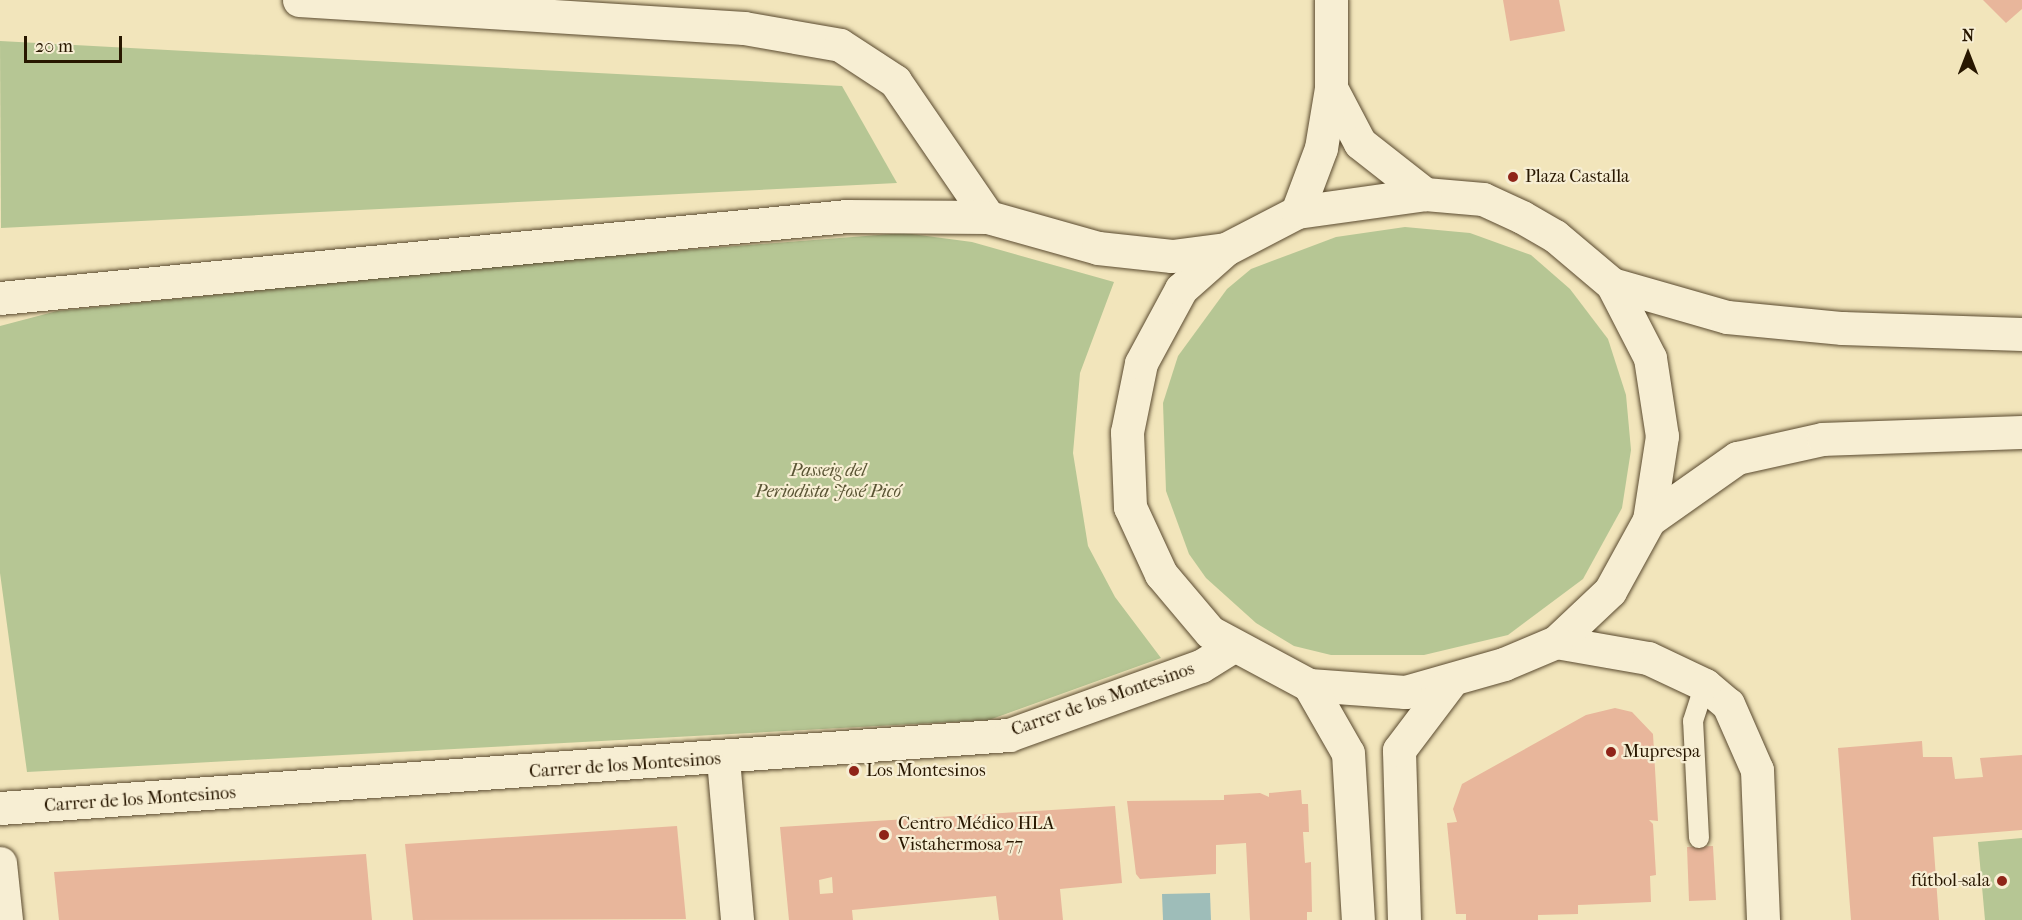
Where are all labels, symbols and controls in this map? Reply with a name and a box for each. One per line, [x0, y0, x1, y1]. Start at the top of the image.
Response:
scale bar [27, 24, 124, 62]
north arrow [1938, 24, 1998, 84]
text: N [1962, 26, 1974, 45]
text: 20 m [35, 36, 73, 57]
place label: Plaza Castalla [1525, 166, 1629, 188]
marker: Plaza Castalla [1506, 170, 1520, 184]
park label: Passeig del Periodista José Picó [755, 461, 901, 504]
street label: Carrer de los Montesinos [1009, 659, 1197, 741]
place label: Muprespa [1623, 741, 1700, 763]
marker: Muprespa [1604, 745, 1618, 759]
street label: Carrer de los Montesinos [528, 749, 722, 783]
place label: Los Montesinos [866, 760, 986, 782]
marker: Los Montesinos [847, 764, 861, 778]
street label: Carrer de los Montesinos [43, 783, 237, 817]
place label: Centro Médico HLA Vistahermosa 77 [898, 814, 1054, 856]
marker: Centro Médico HLA Vistahermosa 77 [875, 826, 893, 844]
place label: fútbol-sala [1911, 870, 1990, 892]
marker: fútbol-sala [1995, 874, 2009, 888]

